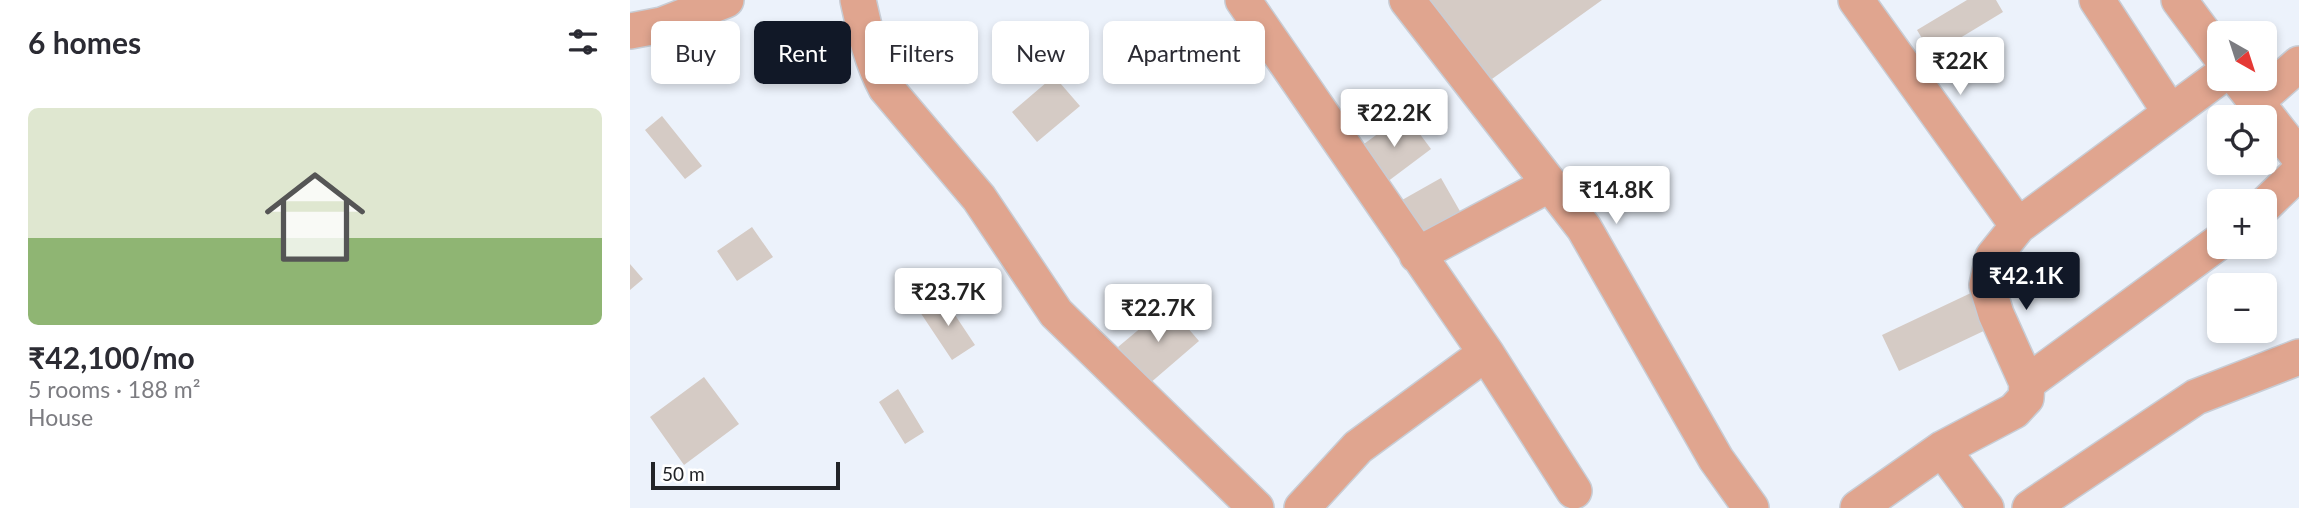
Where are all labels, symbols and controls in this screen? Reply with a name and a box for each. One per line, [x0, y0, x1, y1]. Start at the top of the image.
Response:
chip: Buy [651, 21, 740, 84]
chip: Rent [754, 21, 851, 84]
chip: Filters [865, 21, 978, 84]
chip: New [992, 21, 1089, 84]
chip: Apartment [1103, 21, 1265, 84]
north arrow [2207, 21, 2277, 91]
map controls [2207, 21, 2277, 343]
icon: filters [564, 23, 602, 61]
text: 6 homes [28, 24, 141, 60]
pin: ₹22K [1919, 38, 2001, 97]
text: ₹22K [1932, 46, 1988, 74]
pin: ₹22.2K [1337, 90, 1451, 149]
text: ₹22.2K [1357, 98, 1431, 126]
button: locate [2207, 105, 2277, 175]
icon: home [252, 154, 378, 280]
pin: ₹14.8K [1559, 166, 1673, 226]
text: ₹14.8K [1579, 175, 1653, 203]
button: + [2207, 189, 2277, 259]
pin: ₹42.1K [1969, 252, 2083, 312]
text: ₹42.1K [1989, 261, 2063, 289]
pin: ₹23.7K [891, 268, 1005, 328]
button: − [2207, 273, 2277, 343]
text: ₹23.7K [911, 277, 985, 305]
pin: ₹22.7K [1101, 284, 1215, 344]
text: ₹22.7K [1121, 293, 1195, 321]
text: ₹42,100/mo [28, 339, 195, 375]
text: 5 rooms · 188 m² [28, 375, 200, 403]
text: House [28, 403, 93, 431]
scale bar [651, 459, 840, 491]
text: 50 m [662, 462, 705, 485]

